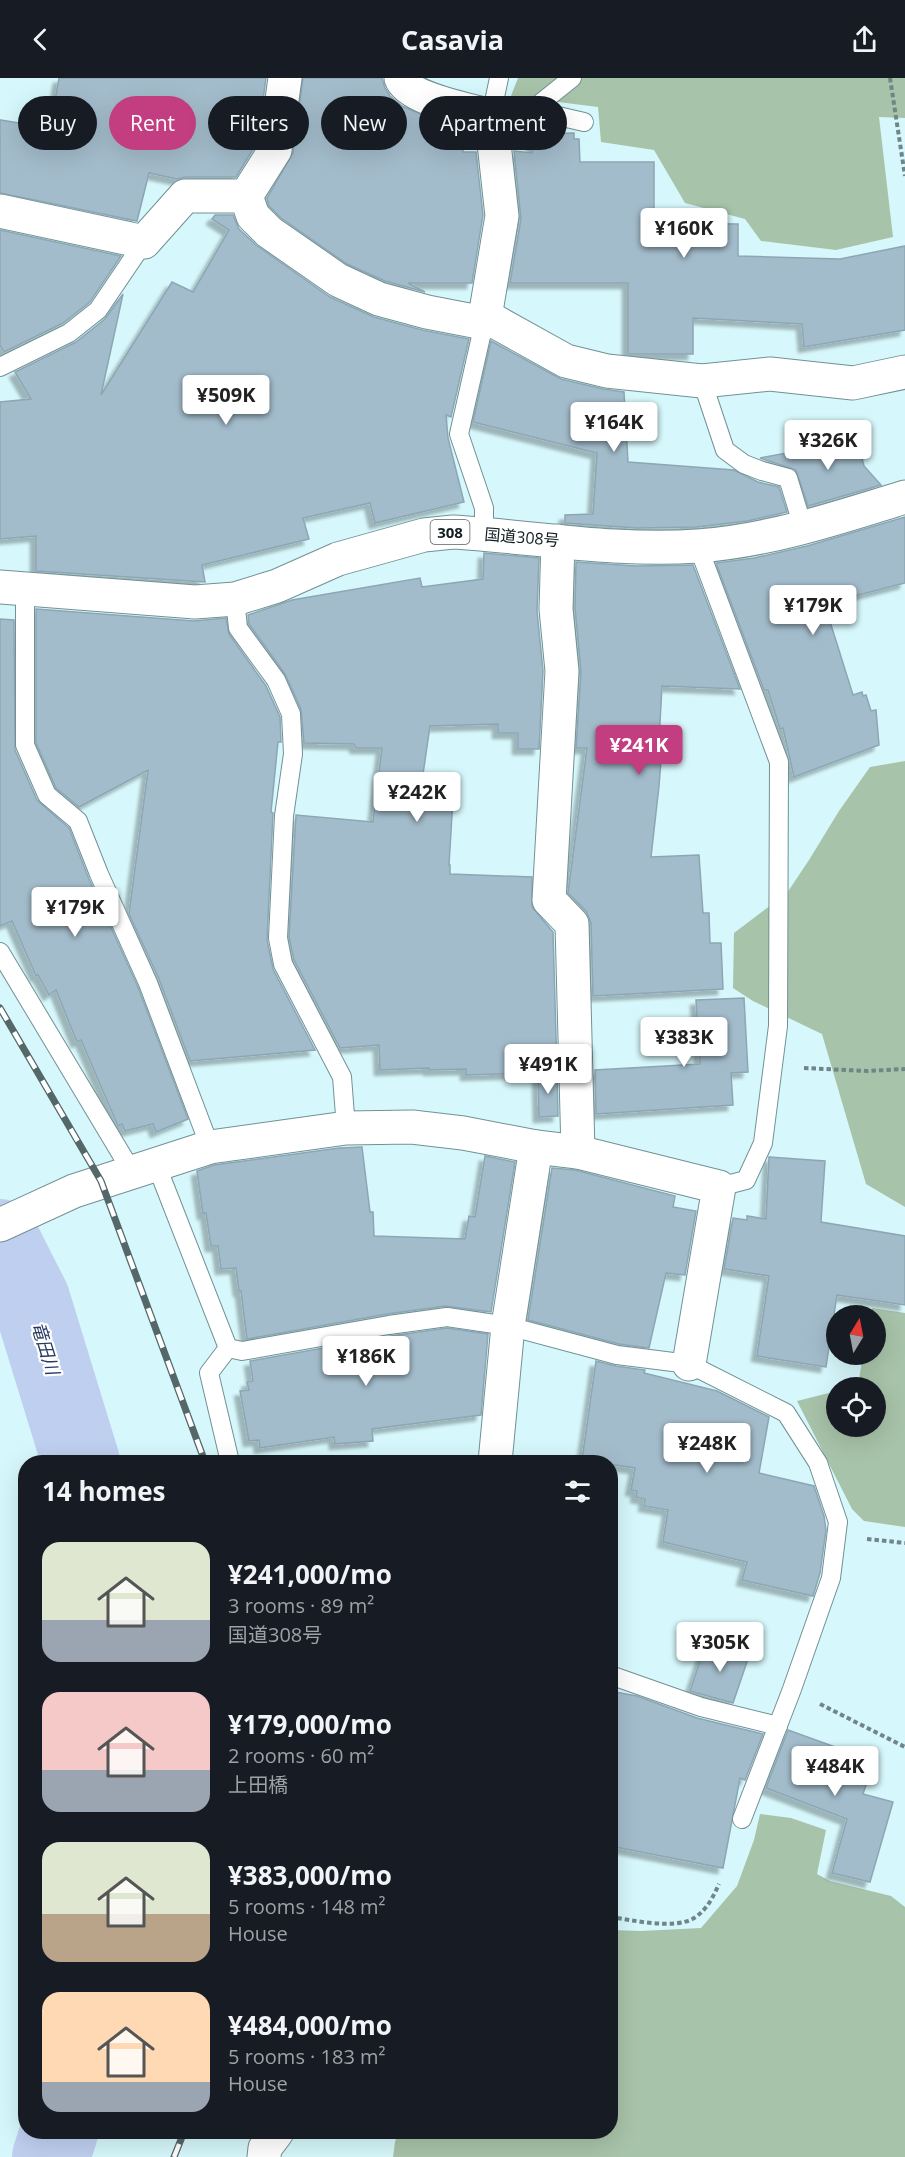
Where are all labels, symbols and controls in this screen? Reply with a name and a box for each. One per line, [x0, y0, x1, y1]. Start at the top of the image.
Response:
text: Casavia [401, 21, 504, 58]
icon: back [24, 23, 57, 56]
icon: share [848, 23, 881, 56]
chip: Buy [18, 96, 97, 150]
chip: Rent [109, 96, 196, 150]
chip: Filters [208, 96, 309, 150]
chip: New [321, 96, 407, 150]
chip: Apartment [419, 96, 567, 150]
pin: ¥160K [642, 208, 726, 259]
text: ¥160K [654, 214, 714, 241]
pin: ¥509K [184, 375, 268, 426]
text: ¥509K [196, 381, 256, 408]
pin: ¥164K [572, 402, 656, 453]
text: ¥164K [584, 408, 644, 435]
pin: ¥326K [786, 420, 870, 471]
text: ¥326K [798, 426, 858, 453]
road number: 308 [430, 520, 470, 544]
street label: 国道308号 [483, 523, 561, 551]
pin: ¥179K [771, 585, 855, 636]
text: ¥179K [783, 591, 843, 618]
pin: ¥241K [597, 725, 681, 776]
text: ¥241K [609, 731, 669, 758]
pin: ¥242K [375, 772, 459, 823]
text: ¥242K [387, 778, 447, 805]
pin: ¥179K [33, 887, 117, 938]
text: ¥179K [45, 893, 105, 920]
pin: ¥383K [642, 1017, 726, 1068]
text: ¥383K [654, 1023, 714, 1050]
pin: ¥491K [506, 1044, 590, 1095]
text: ¥491K [518, 1050, 578, 1077]
north arrow [826, 1305, 886, 1365]
map controls [826, 1305, 886, 1437]
water label: 竜田川 [27, 1319, 66, 1379]
pin: ¥186K [324, 1336, 408, 1387]
text: ¥186K [336, 1342, 396, 1369]
button: locate [826, 1377, 886, 1437]
pin: ¥248K [665, 1423, 749, 1474]
text: ¥248K [677, 1429, 737, 1456]
text: 14 homes [42, 1473, 166, 1509]
icon: filters [561, 1475, 594, 1508]
text: ¥241,000/mo [228, 1556, 392, 1592]
icon: home [90, 1566, 162, 1638]
text: 3 rooms · 89 m² [228, 1592, 374, 1619]
text: 国道308号 [228, 1621, 322, 1648]
pin: ¥305K [678, 1622, 762, 1673]
text: ¥305K [690, 1628, 750, 1655]
text: ¥179,000/mo [228, 1706, 392, 1742]
icon: home [90, 1716, 162, 1788]
text: 2 rooms · 60 m² [228, 1742, 374, 1769]
pin: ¥484K [793, 1746, 877, 1797]
text: ¥484K [805, 1752, 865, 1779]
text: 上田橋 [228, 1771, 288, 1798]
text: ¥383,000/mo [228, 1857, 392, 1893]
icon: home [90, 1866, 162, 1938]
text: 5 rooms · 148 m² [228, 1893, 386, 1920]
text: House [228, 1920, 288, 1947]
text: ¥484,000/mo [228, 2007, 392, 2043]
icon: home [90, 2016, 162, 2088]
text: 5 rooms · 183 m² [228, 2043, 386, 2070]
text: House [228, 2070, 288, 2097]

